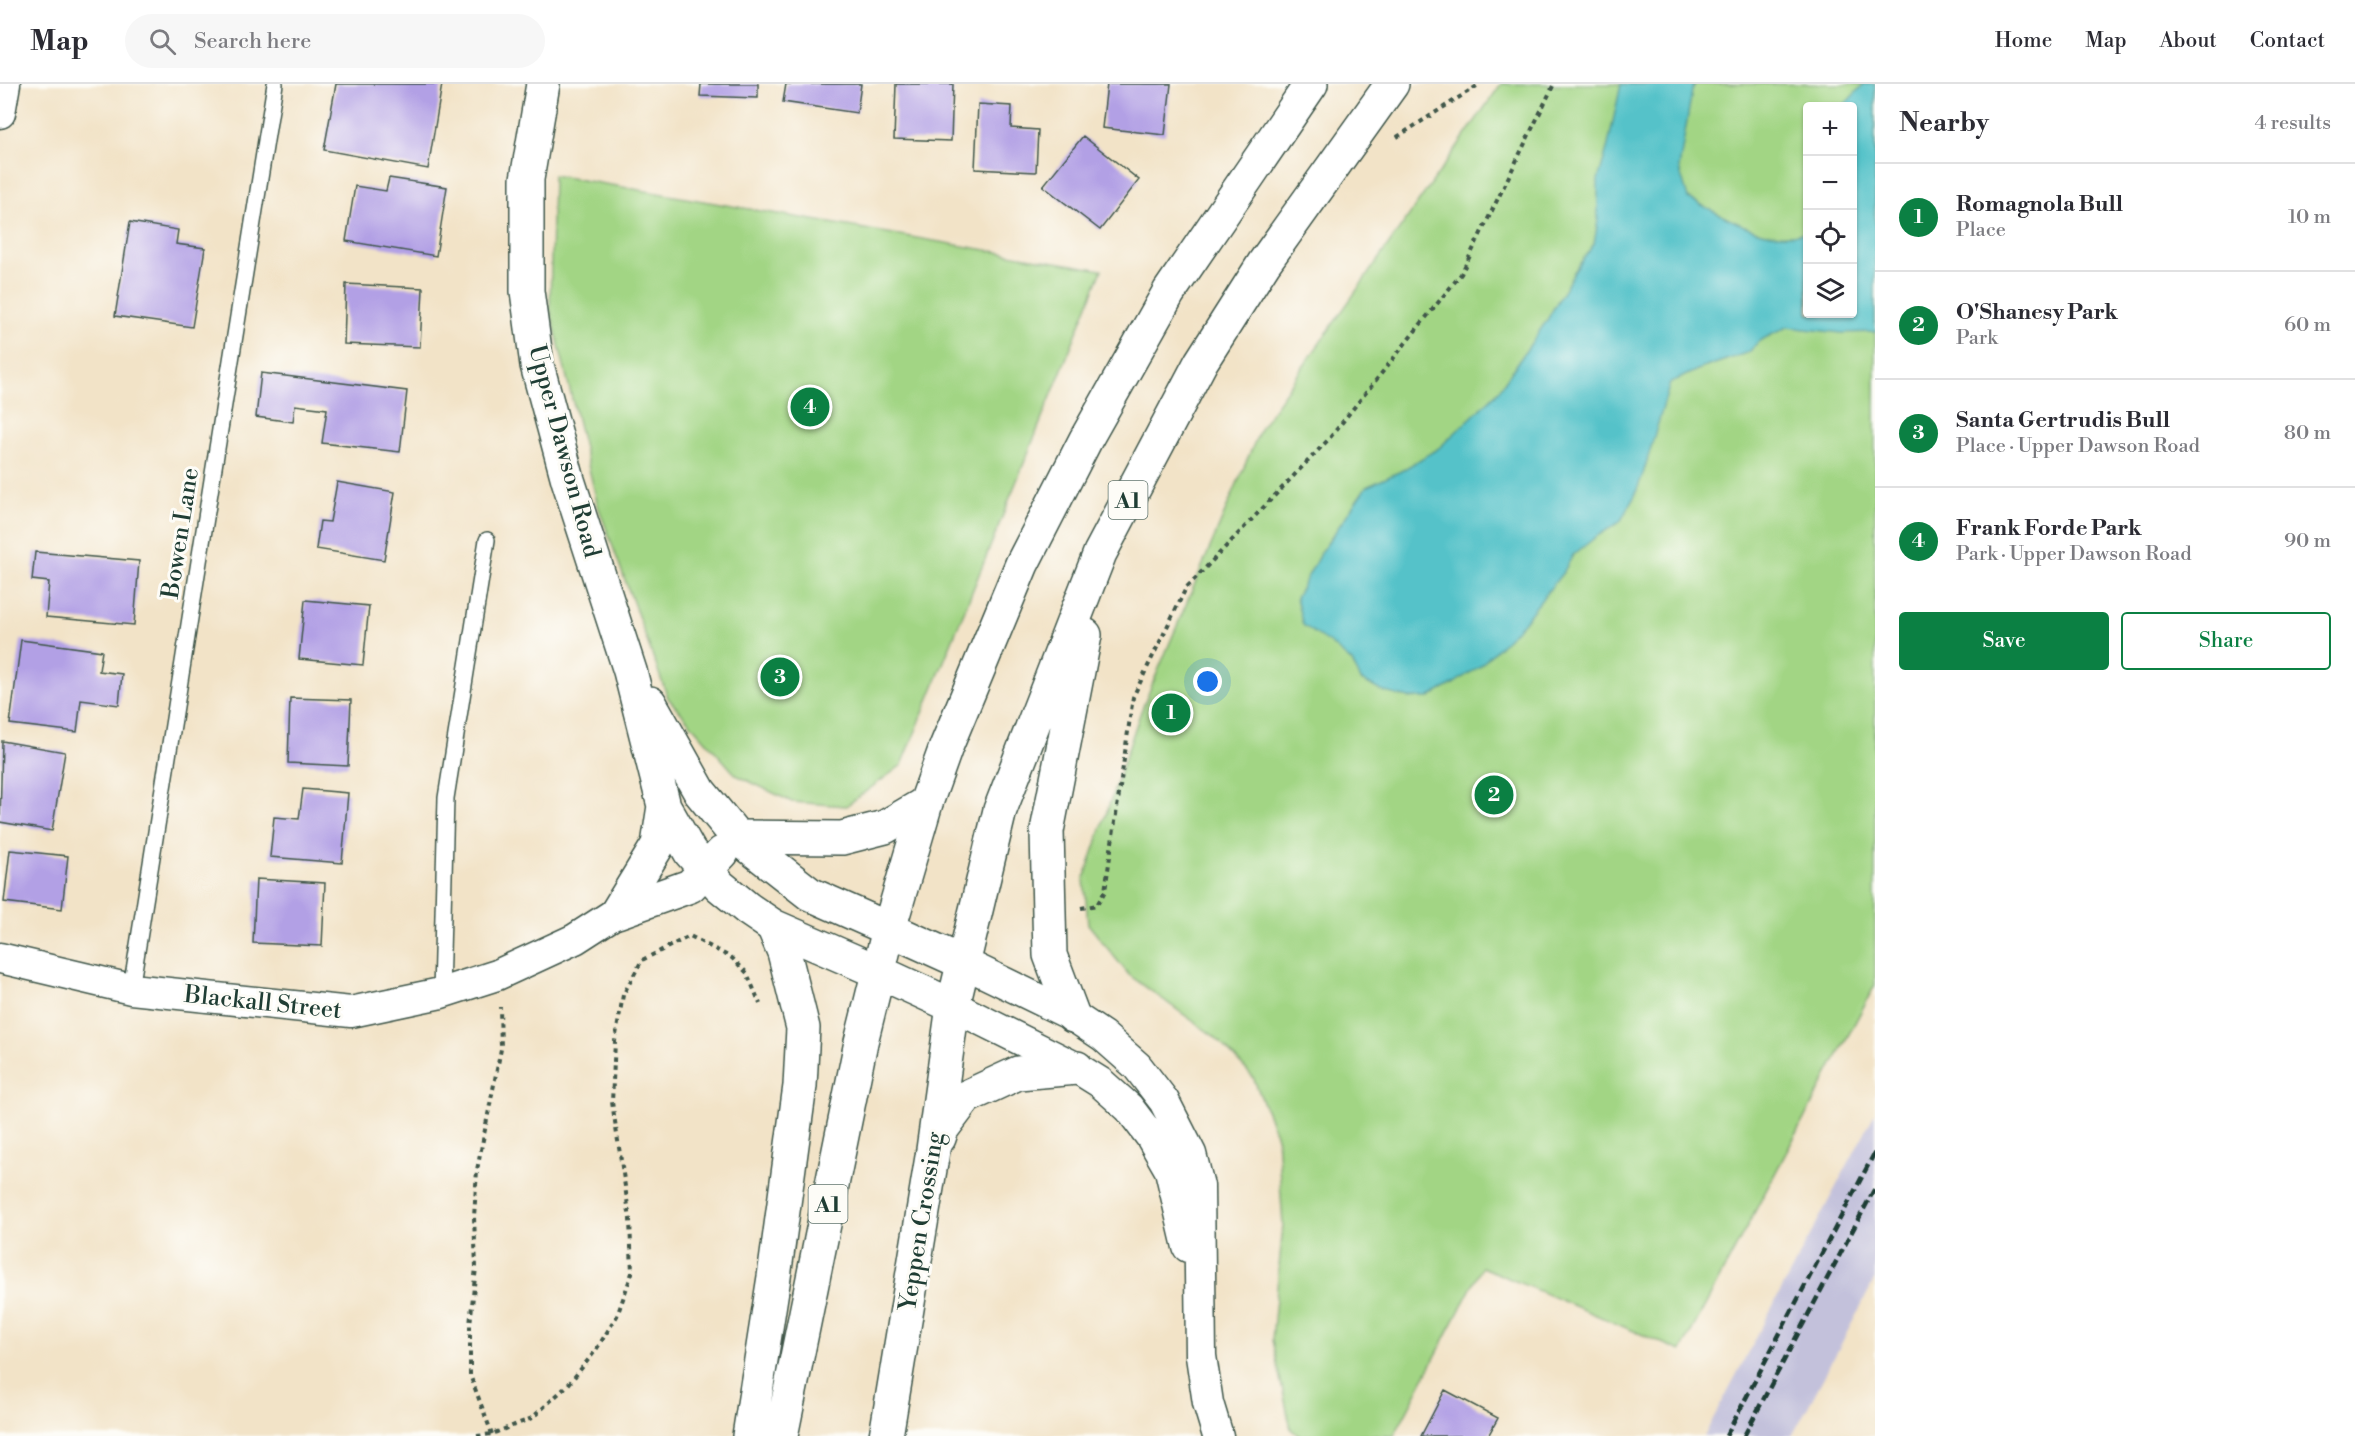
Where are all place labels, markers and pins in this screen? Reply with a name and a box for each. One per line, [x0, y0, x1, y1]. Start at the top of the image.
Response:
pin: 4 [790, 384, 830, 430]
pin: 3 [760, 654, 800, 700]
pin: 1 [1152, 690, 1190, 736]
pin: 2 [1474, 772, 1514, 818]

